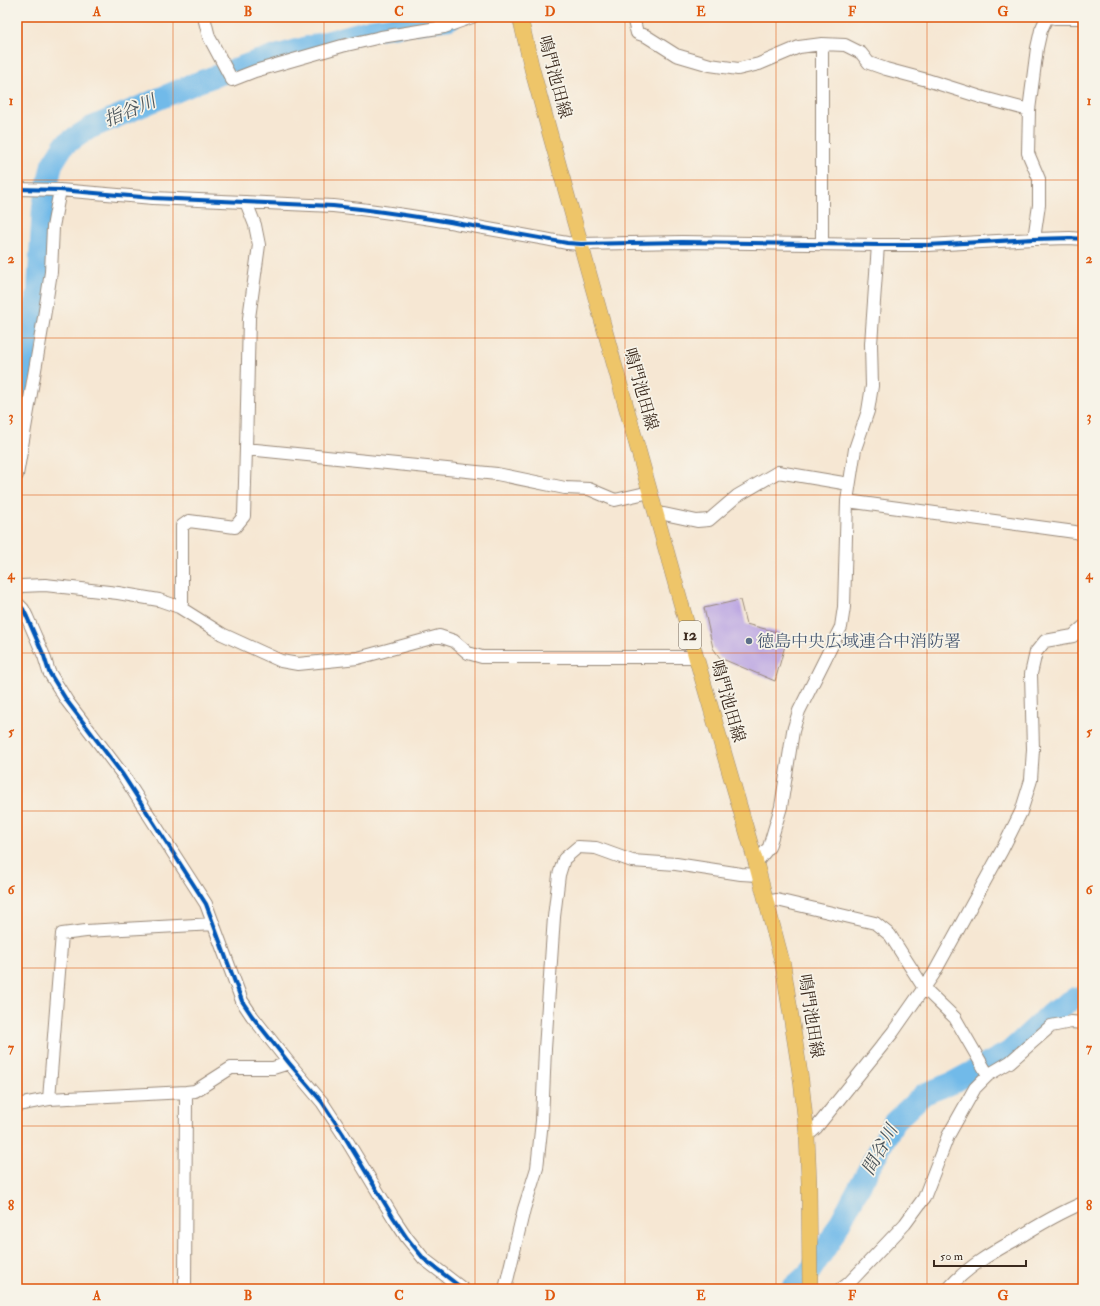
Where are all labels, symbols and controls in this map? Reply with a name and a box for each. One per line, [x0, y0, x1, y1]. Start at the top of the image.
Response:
text: A [92, 4, 102, 20]
text: B [244, 4, 252, 20]
text: C [394, 4, 404, 20]
text: D [545, 4, 556, 20]
text: E [696, 4, 706, 20]
text: F [848, 4, 857, 20]
text: G [998, 4, 1009, 20]
street label: 鳴門池田線 [534, 33, 576, 121]
water label: 指谷川 [101, 89, 161, 132]
text: 1 [9, 93, 14, 109]
text: 1 [1087, 93, 1092, 109]
text: 2 [8, 251, 15, 267]
text: 2 [1086, 251, 1093, 267]
street label: 鳴門池田線 [619, 345, 663, 433]
text: 3 [9, 409, 14, 425]
text: 3 [1087, 409, 1092, 425]
text: 4 [6, 567, 15, 583]
text: 4 [1084, 567, 1093, 583]
road number: 12 [679, 621, 701, 649]
place label: 徳島中央広域連合中消防署 [757, 631, 961, 652]
marker: 徳島中央広域連合中消防署 [744, 636, 754, 646]
street label: 鳴門池田線 [706, 657, 750, 745]
text: 5 [8, 724, 14, 740]
text: 5 [1086, 724, 1092, 740]
text: 6 [8, 882, 16, 898]
text: 6 [1086, 882, 1094, 898]
street label: 鳴門池田線 [794, 972, 828, 1060]
text: 7 [8, 1040, 15, 1056]
text: 7 [1086, 1040, 1093, 1056]
water label: 間谷川 [857, 1119, 904, 1179]
text: 8 [8, 1198, 14, 1214]
text: 8 [1086, 1198, 1092, 1214]
scale bar [934, 1242, 1026, 1268]
text: 50 m [940, 1249, 964, 1264]
text: A [92, 1288, 102, 1304]
text: B [244, 1288, 252, 1304]
text: C [394, 1288, 404, 1304]
text: D [545, 1288, 556, 1304]
text: E [696, 1288, 706, 1304]
text: F [848, 1288, 857, 1304]
text: G [998, 1288, 1009, 1304]

